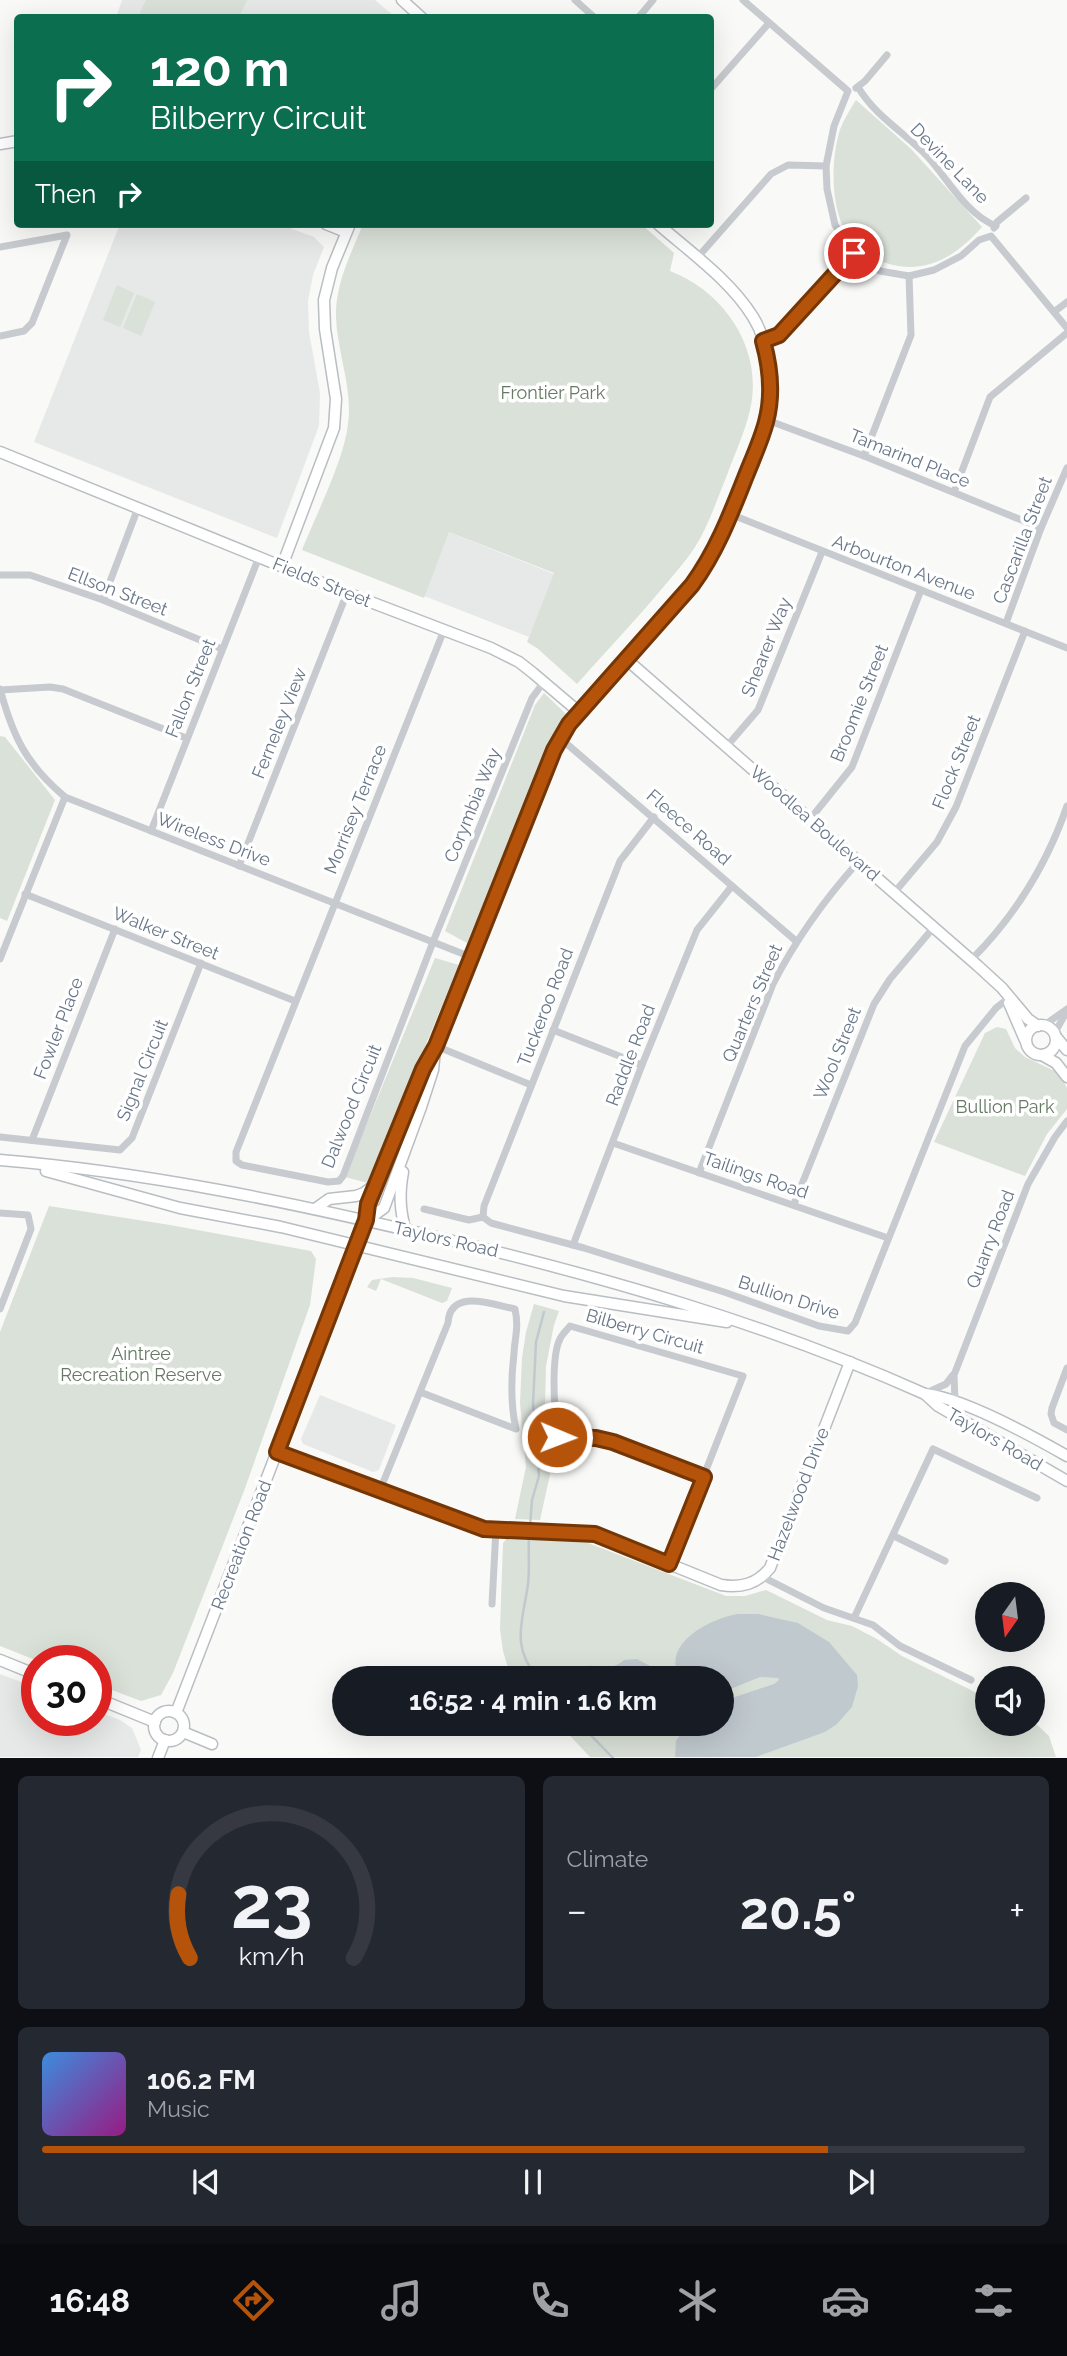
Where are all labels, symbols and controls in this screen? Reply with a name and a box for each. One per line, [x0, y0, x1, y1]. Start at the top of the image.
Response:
text: 120 m [150, 40, 289, 97]
icon: right [35, 42, 126, 133]
text: Bilberry Circuit [150, 99, 367, 136]
street label: Devine Lane [906, 118, 994, 208]
icon: right [110, 175, 148, 213]
text: Then [35, 179, 96, 209]
pin [824, 223, 884, 283]
icon: arrive [835, 234, 873, 272]
park label: Frontier Park [501, 382, 606, 403]
street label: Tamarind Place [847, 424, 974, 492]
street label: Cascarilla Street [988, 473, 1056, 607]
street label: Arbourton Avenue [829, 530, 979, 604]
street label: Fields Street [270, 553, 374, 611]
street label: Ellson Street [65, 562, 171, 620]
street label: Shearer Way [737, 594, 796, 700]
street label: Fallon Street [161, 636, 219, 740]
street label: Broomie Street [826, 641, 892, 765]
street label: Ferneley View [247, 664, 311, 781]
street label: Flock Street [928, 712, 984, 812]
street label: Morrisey Terrace [320, 741, 391, 877]
street label: Corymbia Way [439, 744, 505, 865]
street label: Woodlea Boulevard [746, 761, 884, 885]
street label: Fleece Road [643, 785, 735, 869]
street label: Wireless Drive [154, 808, 274, 870]
street label: Walker Street [110, 902, 222, 964]
street label: Quarters Street [718, 941, 786, 1065]
street label: Tuckeroo Road [513, 945, 577, 1069]
street label: Fowler Place [29, 974, 87, 1082]
street label: Raddle Road [601, 1001, 659, 1109]
street label: Wool Street [809, 1004, 865, 1102]
street label: Signal Circuit [112, 1016, 172, 1124]
street label: Dalwood Circuit [317, 1041, 385, 1171]
park label: Bullion Park [956, 1096, 1055, 1117]
street label: Tailings Road [701, 1147, 811, 1203]
street label: Quarry Road [962, 1187, 1018, 1291]
street label: Taylors Road [392, 1217, 500, 1261]
street label: Bullion Drive [736, 1271, 843, 1323]
street label: Bilberry Circuit [584, 1304, 706, 1358]
park label: Aintree Recreation Reserve [60, 1343, 222, 1385]
position arrow [520, 1400, 594, 1474]
street label: Taylors Road [944, 1403, 1046, 1475]
street label: Hazelwood Drive [763, 1424, 833, 1564]
street label: Recreation Road [207, 1477, 275, 1613]
north arrow [975, 1582, 1045, 1652]
map controls [975, 1582, 1045, 1736]
speed limit sign: 30 [21, 1645, 112, 1736]
button: sound [975, 1666, 1045, 1736]
text: 16:52 · 4 min · 1.6 km [409, 1686, 657, 1716]
text: Climate [567, 1845, 648, 1872]
text: 23 [230, 1861, 312, 1946]
text: 20.5° [740, 1880, 856, 1941]
text: − [567, 1888, 587, 1933]
text: + [1009, 1888, 1025, 1933]
text: km/h [238, 1941, 304, 1971]
text: 106.2 FM [147, 2065, 256, 2095]
text: Music [147, 2095, 210, 2122]
icon: previous [187, 2163, 225, 2201]
icon: pause [514, 2163, 552, 2201]
icon: next [842, 2163, 880, 2201]
icon: directions [229, 2276, 278, 2325]
icon: music [377, 2276, 426, 2325]
icon: phone [525, 2276, 574, 2325]
icon: climate [673, 2276, 722, 2325]
icon: car [821, 2276, 870, 2325]
icon: filters [969, 2276, 1018, 2325]
text: 16:48 [49, 2282, 130, 2319]

